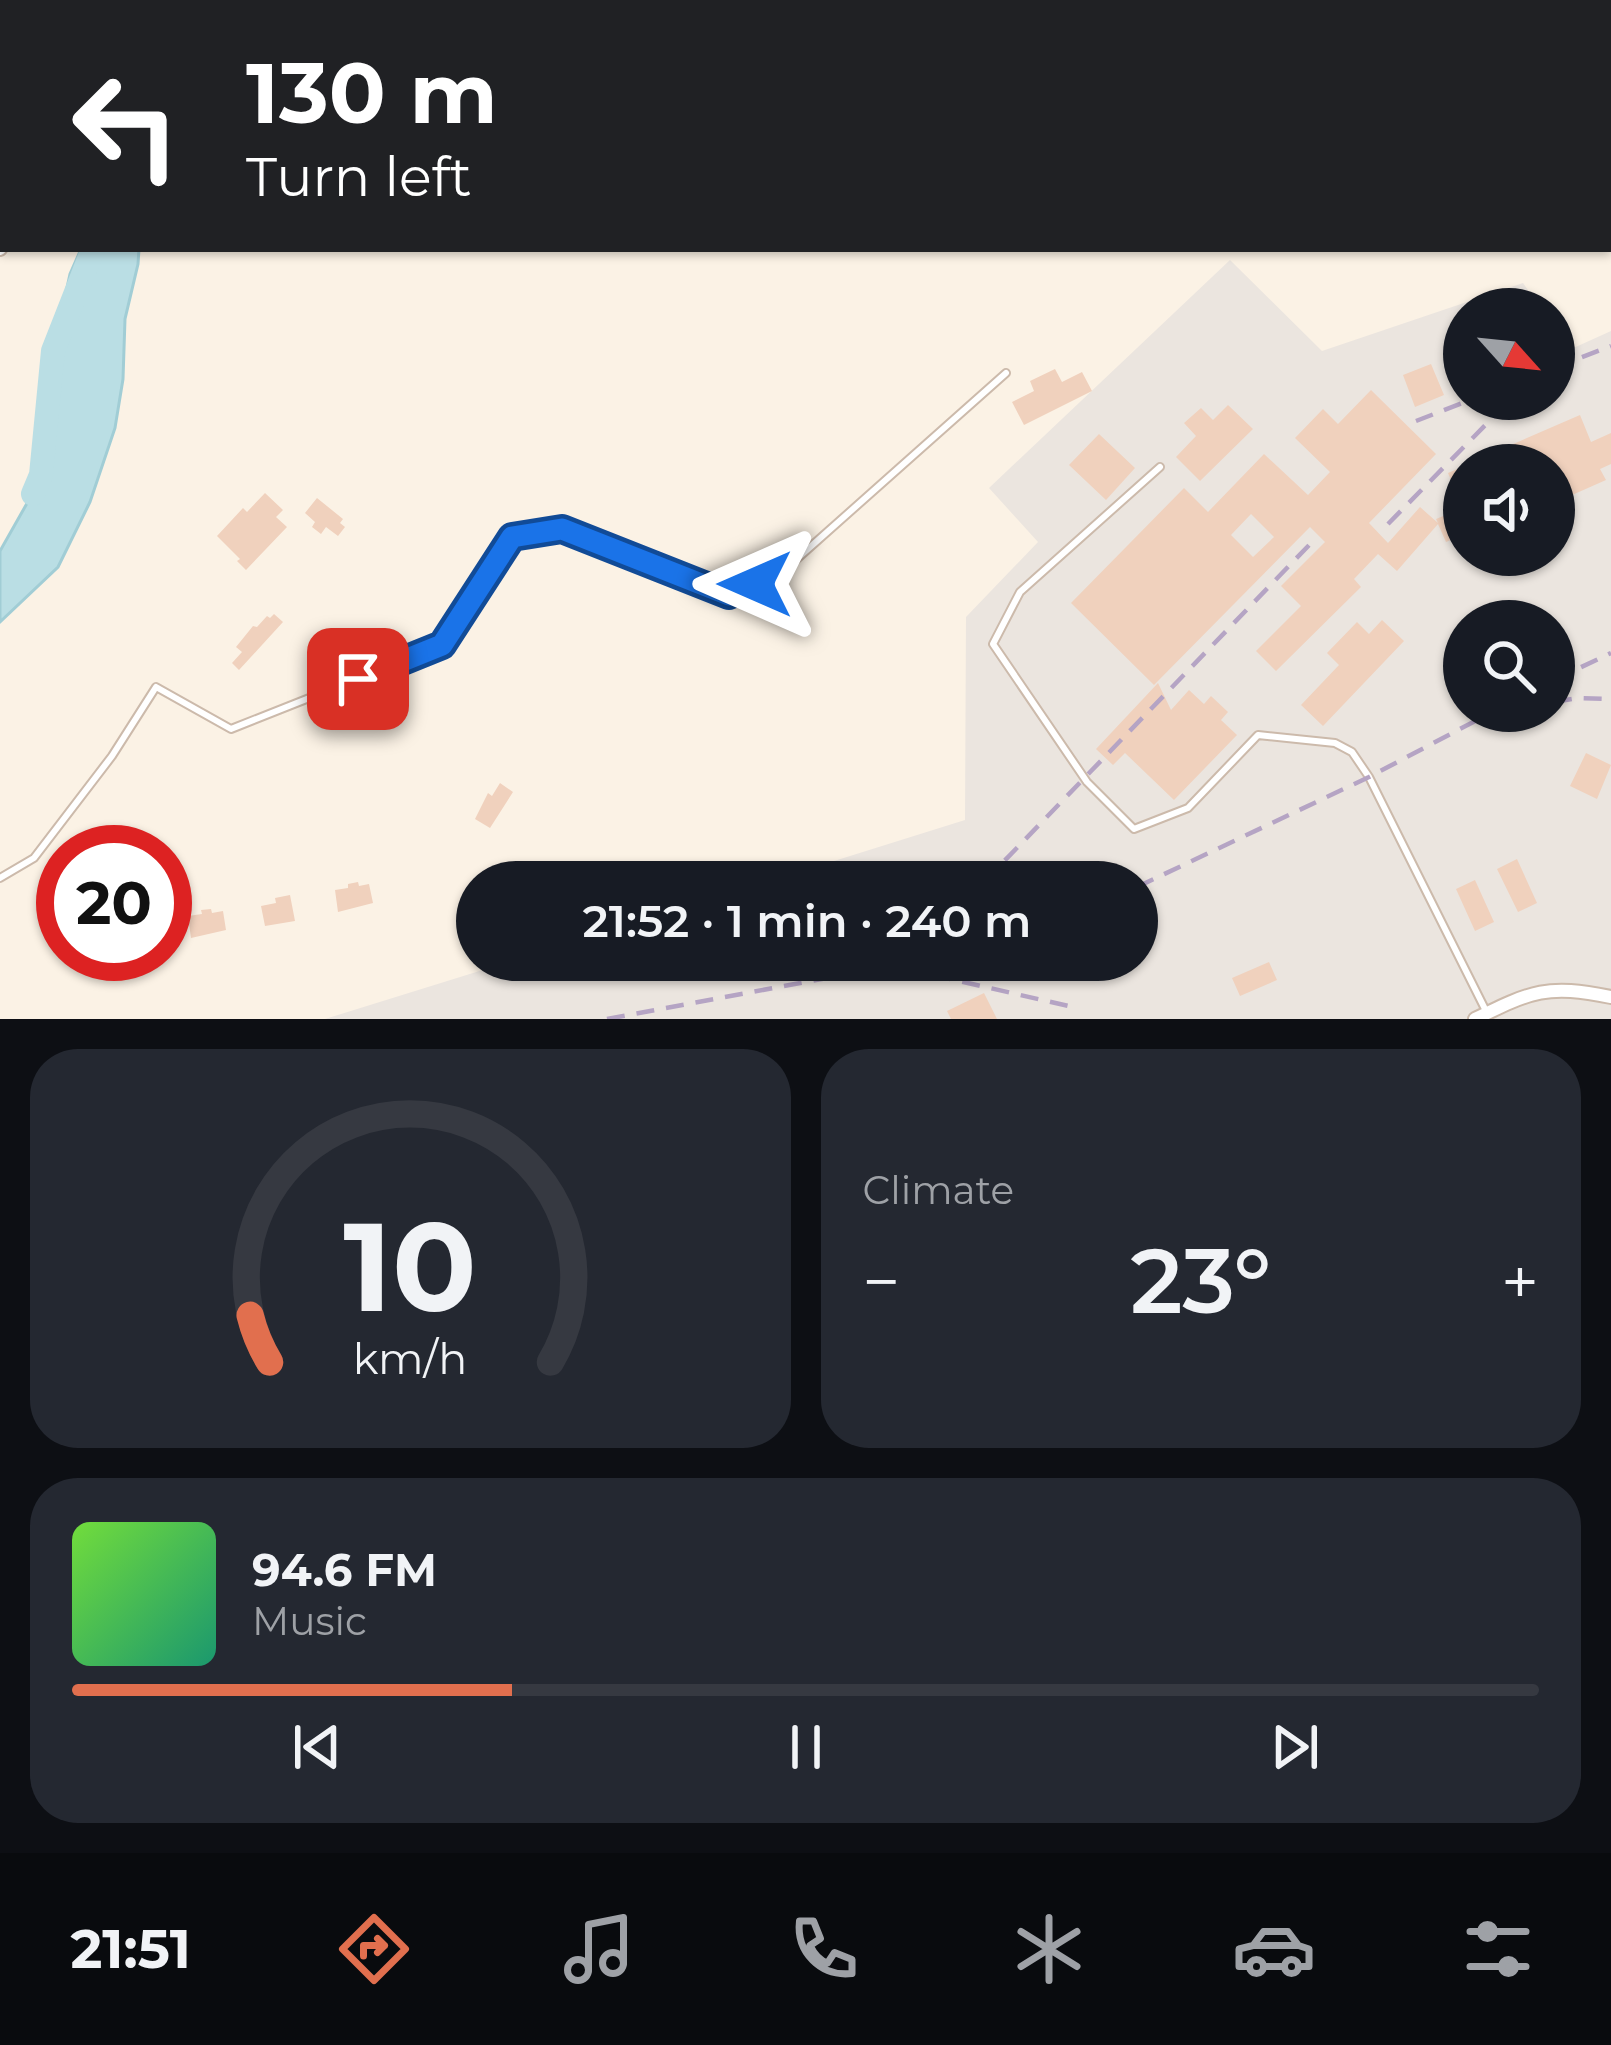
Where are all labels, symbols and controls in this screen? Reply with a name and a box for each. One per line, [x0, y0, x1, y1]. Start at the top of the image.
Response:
text: 130 m [246, 42, 498, 144]
icon: left [48, 48, 204, 204]
text: Turn left [246, 144, 472, 210]
north arrow [1443, 288, 1575, 420]
map controls [1443, 288, 1575, 732]
button: sound [1443, 444, 1575, 576]
position arrow [692, 521, 818, 647]
button: search [1443, 600, 1575, 732]
pin [307, 628, 409, 730]
icon: arrive [325, 646, 391, 712]
speed limit sign: 20 [36, 825, 192, 981]
text: 21:52 · 1 min · 240 m [583, 893, 1031, 948]
text: Climate [863, 1166, 1014, 1214]
text: 10 [343, 1190, 477, 1342]
text: 23° [1130, 1226, 1271, 1336]
text: − [863, 1241, 900, 1322]
text: + [1501, 1241, 1539, 1322]
text: km/h [353, 1331, 467, 1384]
text: 94.6 FM [252, 1542, 437, 1597]
text: Music [252, 1597, 367, 1645]
icon: previous [284, 1714, 350, 1780]
icon: pause [773, 1714, 839, 1780]
icon: next [1262, 1714, 1328, 1780]
icon: directions [332, 1907, 416, 1991]
icon: music [557, 1907, 641, 1991]
icon: phone [782, 1907, 866, 1991]
icon: climate [1007, 1907, 1091, 1991]
icon: car [1232, 1907, 1316, 1991]
icon: filters [1456, 1907, 1540, 1991]
text: 21:51 [70, 1916, 191, 1982]

